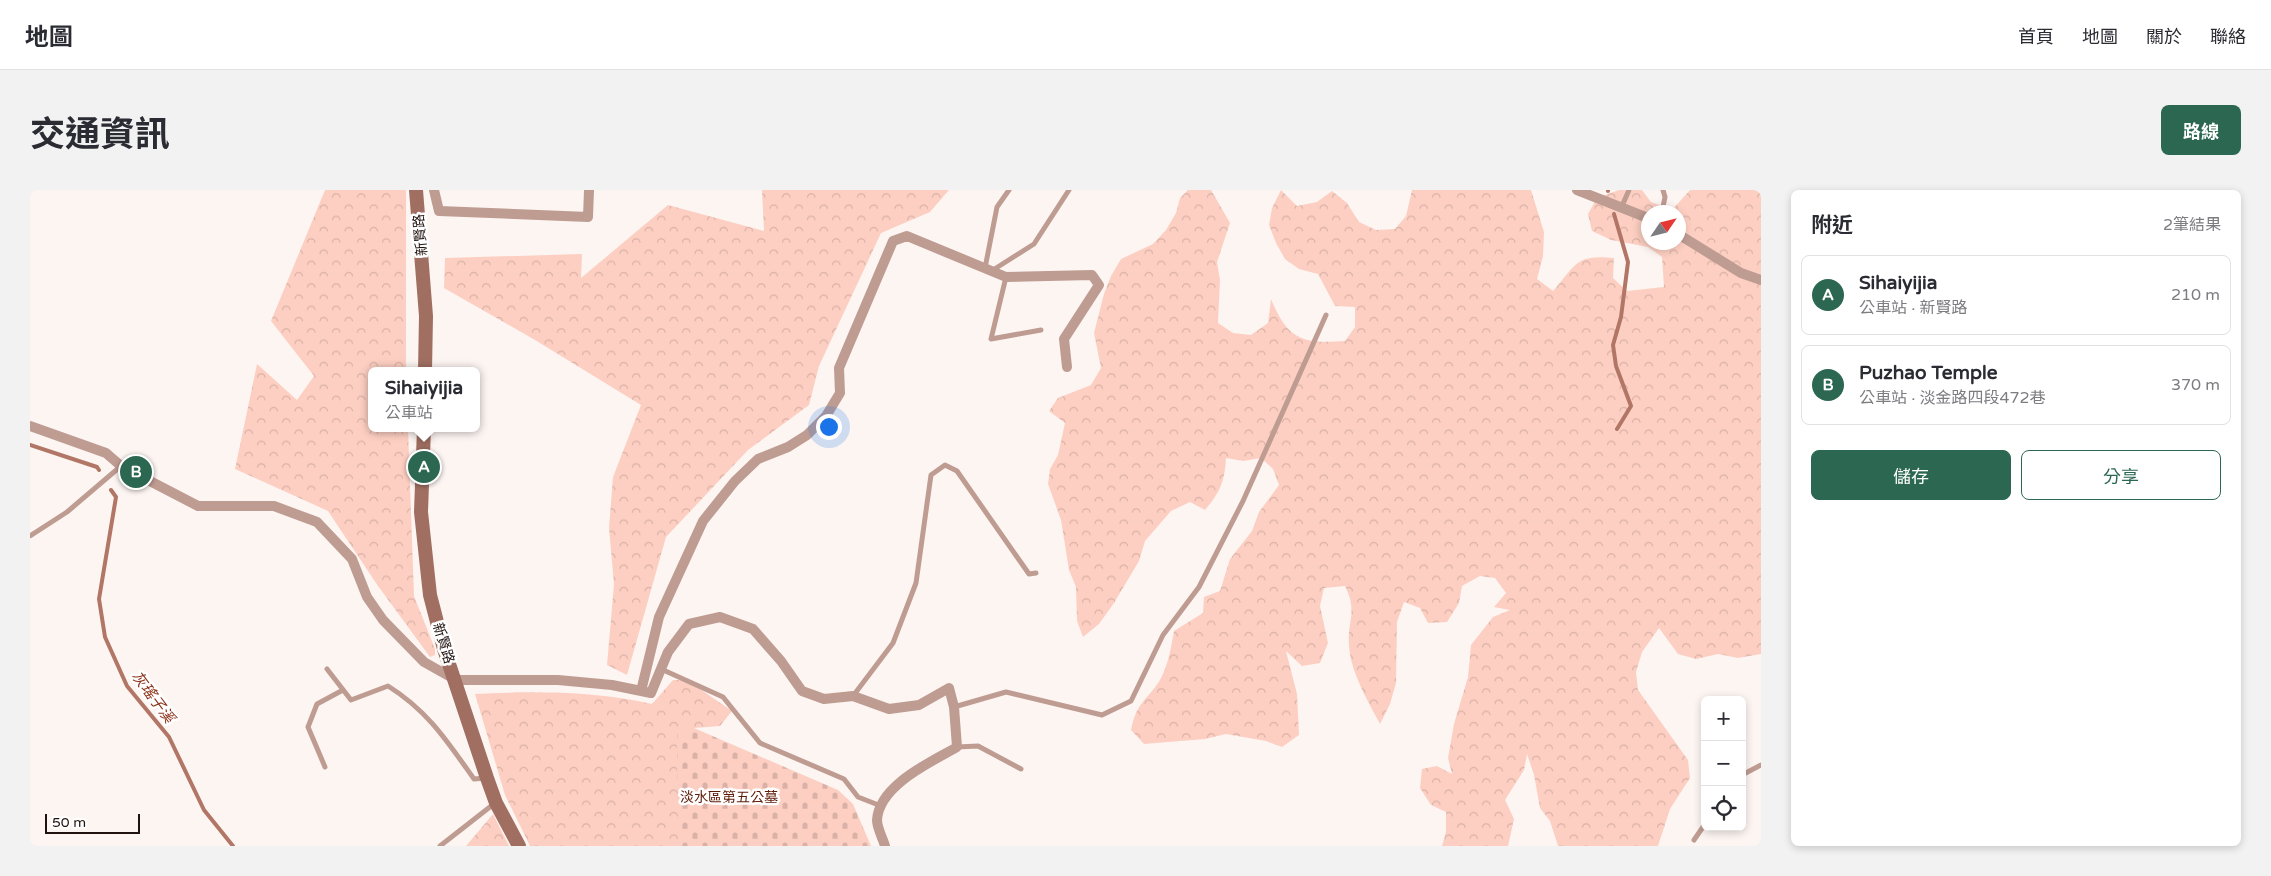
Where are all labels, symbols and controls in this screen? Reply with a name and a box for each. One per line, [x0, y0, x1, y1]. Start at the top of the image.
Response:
text: 地圖 [25, 23, 73, 52]
text: 首頁 [2018, 26, 2054, 48]
text: 地圖 [2082, 26, 2118, 48]
text: 關於 [2146, 26, 2182, 48]
text: 聯絡 [2210, 26, 2246, 48]
button: 路線 [2161, 105, 2241, 155]
text: 交通資訊 [30, 114, 170, 156]
north arrow [1641, 205, 1686, 250]
street label: 新賢路 [410, 213, 431, 257]
text: 附近 [1811, 213, 1853, 238]
text: 2筆結果 [2163, 215, 2221, 235]
text: Sihaiyijia [1859, 272, 1937, 294]
text: A [1822, 285, 1834, 305]
text: 210 m [2171, 285, 2220, 305]
text: 公車站 · 新賢路 [1859, 298, 1967, 318]
text: Puzhao Temple [1859, 362, 1997, 384]
popup [368, 367, 480, 432]
text: B [1822, 375, 1834, 395]
text: 370 m [2171, 375, 2220, 395]
text: Sihaiyijia [385, 377, 463, 399]
text: 公車站 · 淡金路四段472巷 [1859, 388, 2046, 408]
text: 公車站 [385, 403, 433, 423]
your location [816, 414, 842, 440]
pin: A [408, 448, 440, 486]
button: 儲存 [1811, 450, 2011, 500]
button: 分享 [2021, 450, 2221, 500]
pin: B [120, 453, 152, 491]
street label: 新賢路 [429, 621, 458, 666]
water label: 灰瑤子溪 [128, 668, 179, 728]
map controls [1701, 696, 1746, 831]
button: + [1701, 696, 1746, 741]
button: − [1701, 741, 1746, 786]
button: locate [1701, 786, 1746, 831]
park label: 淡水區第五公墓 [680, 789, 778, 806]
scale bar [45, 811, 140, 834]
text: 50 m [52, 814, 86, 831]

